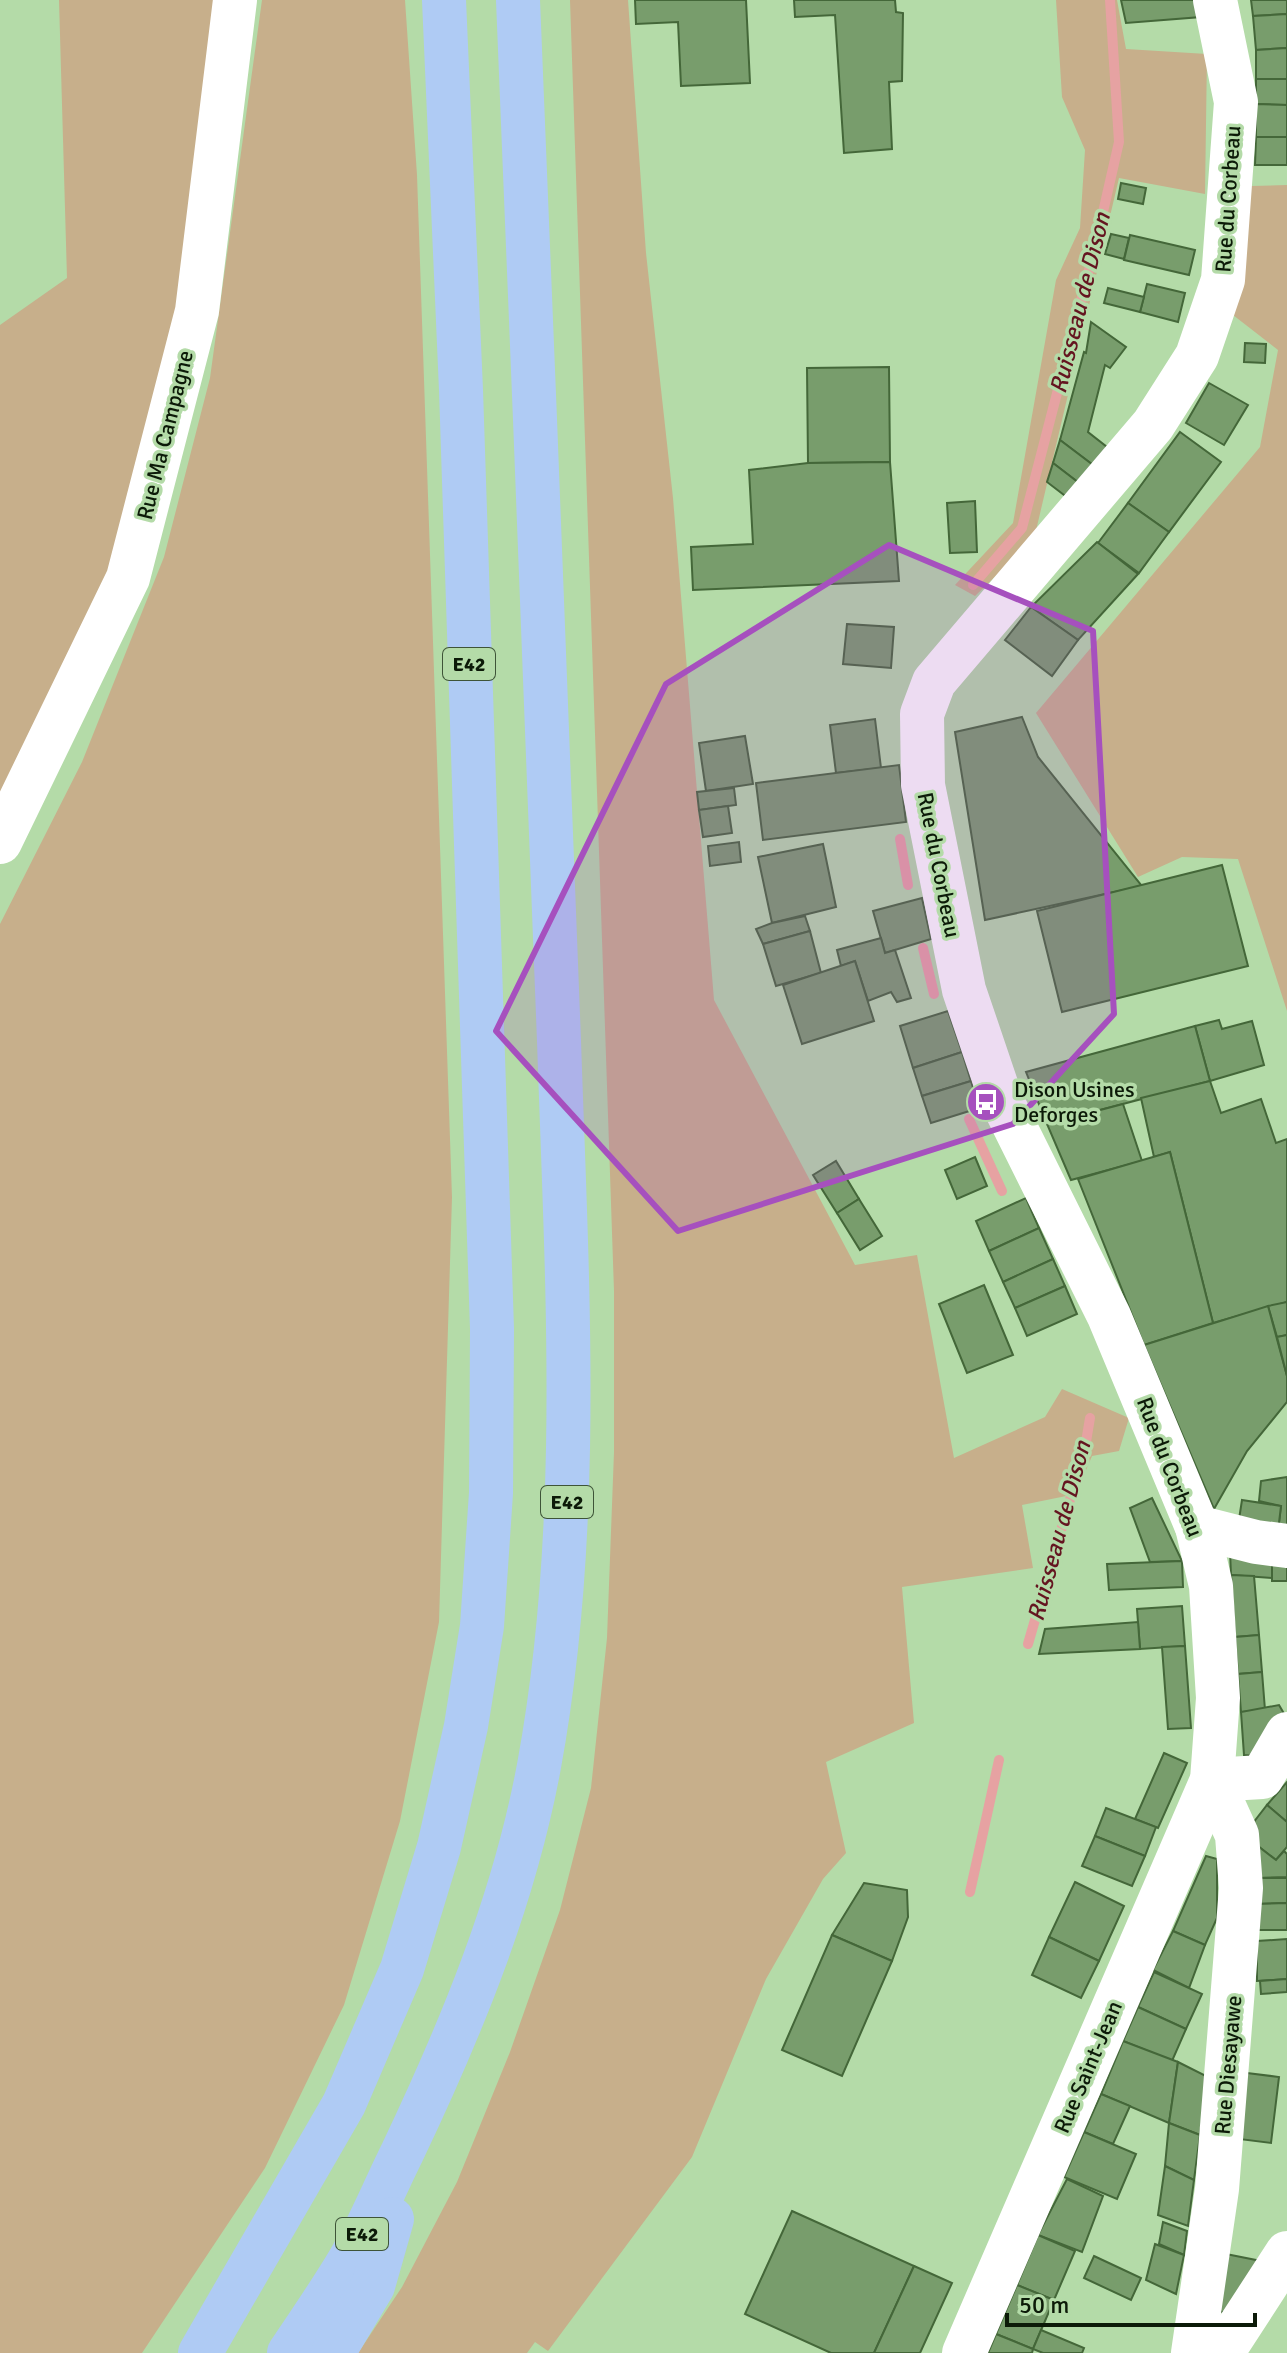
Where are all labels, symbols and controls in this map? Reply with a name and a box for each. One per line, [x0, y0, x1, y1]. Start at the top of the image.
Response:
street label: Rue du Corbeau [1209, 124, 1247, 274]
water label: Ruisseau de Dison [1043, 209, 1117, 396]
street label: Rue Ma Campagne [131, 348, 199, 522]
road number: E42 [443, 648, 495, 680]
street label: Rue du Corbeau [912, 790, 966, 940]
place label: Dison Usines Deforges [1014, 1076, 1135, 1128]
bus stop icon: Dison Usines Deforges [965, 1081, 1007, 1123]
street label: Rue du Corbeau [1131, 1393, 1209, 1541]
water label: Ruisseau de Dison [1021, 1437, 1098, 1624]
road number: E42 [541, 1486, 593, 1518]
street label: Rue Diesayawe [1208, 1994, 1248, 2136]
street label: Rue Saint-Jean [1048, 1997, 1128, 2137]
road number: E42 [336, 2218, 388, 2250]
scale bar [1007, 2277, 1255, 2327]
text: 50 m [1019, 2290, 1069, 2320]

